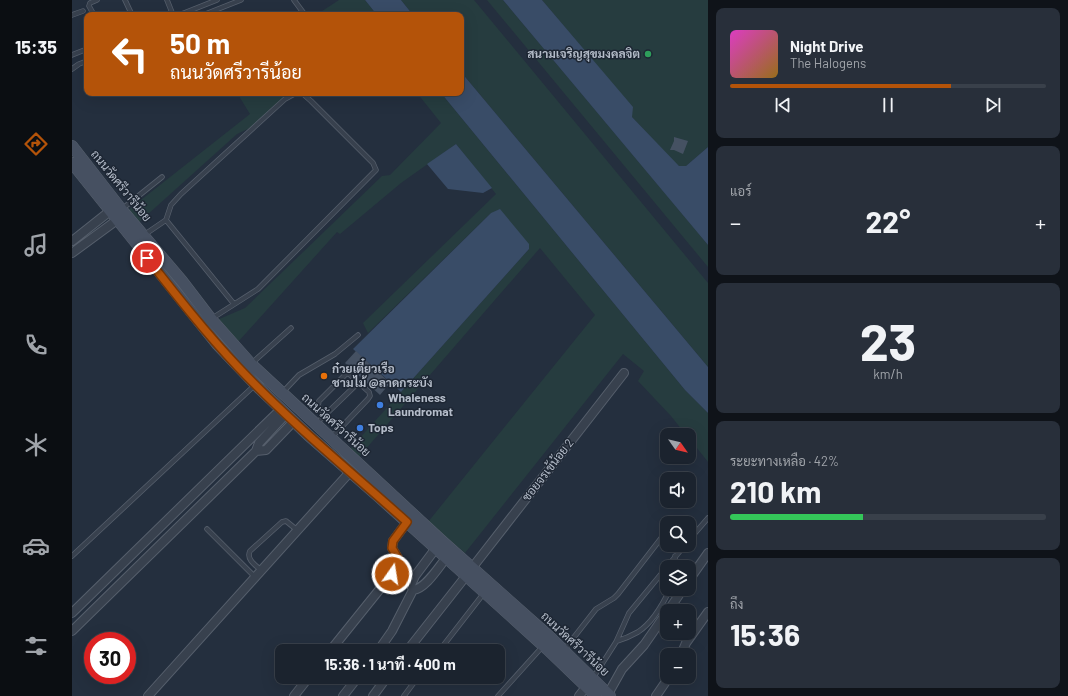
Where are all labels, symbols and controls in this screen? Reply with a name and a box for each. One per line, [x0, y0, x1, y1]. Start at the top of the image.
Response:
text: 50 m [170, 26, 230, 60]
icon: left [104, 28, 156, 80]
text: 15:35 [15, 36, 57, 58]
text: Night Drive [790, 37, 863, 55]
place label: สนามเจริญสุขมงคลจิต [527, 46, 640, 62]
marker: สนามเจริญสุขมงคลจิต [643, 49, 653, 59]
text: The Halogens [790, 55, 866, 71]
text: ถนนวัดศรีวารีน้อย [170, 61, 302, 83]
icon: previous [772, 94, 794, 116]
icon: pause [877, 94, 899, 116]
icon: next [982, 94, 1004, 116]
icon: directions [22, 130, 50, 158]
street label: ถนนวัดศรีวารีน้อย [89, 147, 155, 224]
text: แอร์ [730, 183, 751, 199]
text: 22° [866, 203, 910, 239]
text: − [730, 209, 741, 235]
text: + [1035, 209, 1046, 235]
icon: music [22, 231, 50, 259]
pin [130, 241, 164, 275]
icon: arrive [136, 247, 158, 269]
text: 23 [860, 309, 916, 371]
icon: phone [22, 331, 50, 359]
place label: ก๋วยเตี๋ยวเรือ ชามไม้ @ลาดกระบัง [332, 358, 433, 389]
text: km/h [873, 366, 903, 382]
marker: ก๋วยเตี๋ยวเรือ ชามไม้ @ลาดกระบัง [319, 371, 329, 381]
street label: ถนนวัดศรีวารีน้อย [299, 390, 374, 459]
place label: Whaleness Laundromat [388, 390, 453, 418]
marker: Whaleness Laundromat [375, 400, 385, 410]
place label: Tops [368, 420, 394, 434]
marker: Tops [355, 423, 365, 433]
north arrow [660, 428, 696, 464]
map controls [660, 428, 696, 684]
icon: climate [22, 431, 50, 459]
street label: ซอยจรเข้น้อย 2 [519, 436, 576, 503]
text: ระยะทางเหลือ · 42% [730, 453, 839, 469]
button: sound [660, 472, 696, 508]
text: 210 km [730, 473, 821, 509]
button: search [660, 516, 696, 552]
icon: car [22, 532, 50, 560]
position arrow [371, 553, 413, 595]
button: layers [660, 560, 696, 596]
text: ถึง [730, 596, 743, 612]
button: + [660, 604, 696, 640]
street label: ถนนวัดศรีวารีน้อย [539, 608, 613, 678]
text: 15:36 [730, 616, 800, 652]
icon: filters [22, 632, 50, 660]
speed limit sign: 30 [84, 632, 136, 684]
button: − [660, 648, 696, 684]
text: 15:36 · 1 นาที · 400 m [324, 655, 456, 673]

